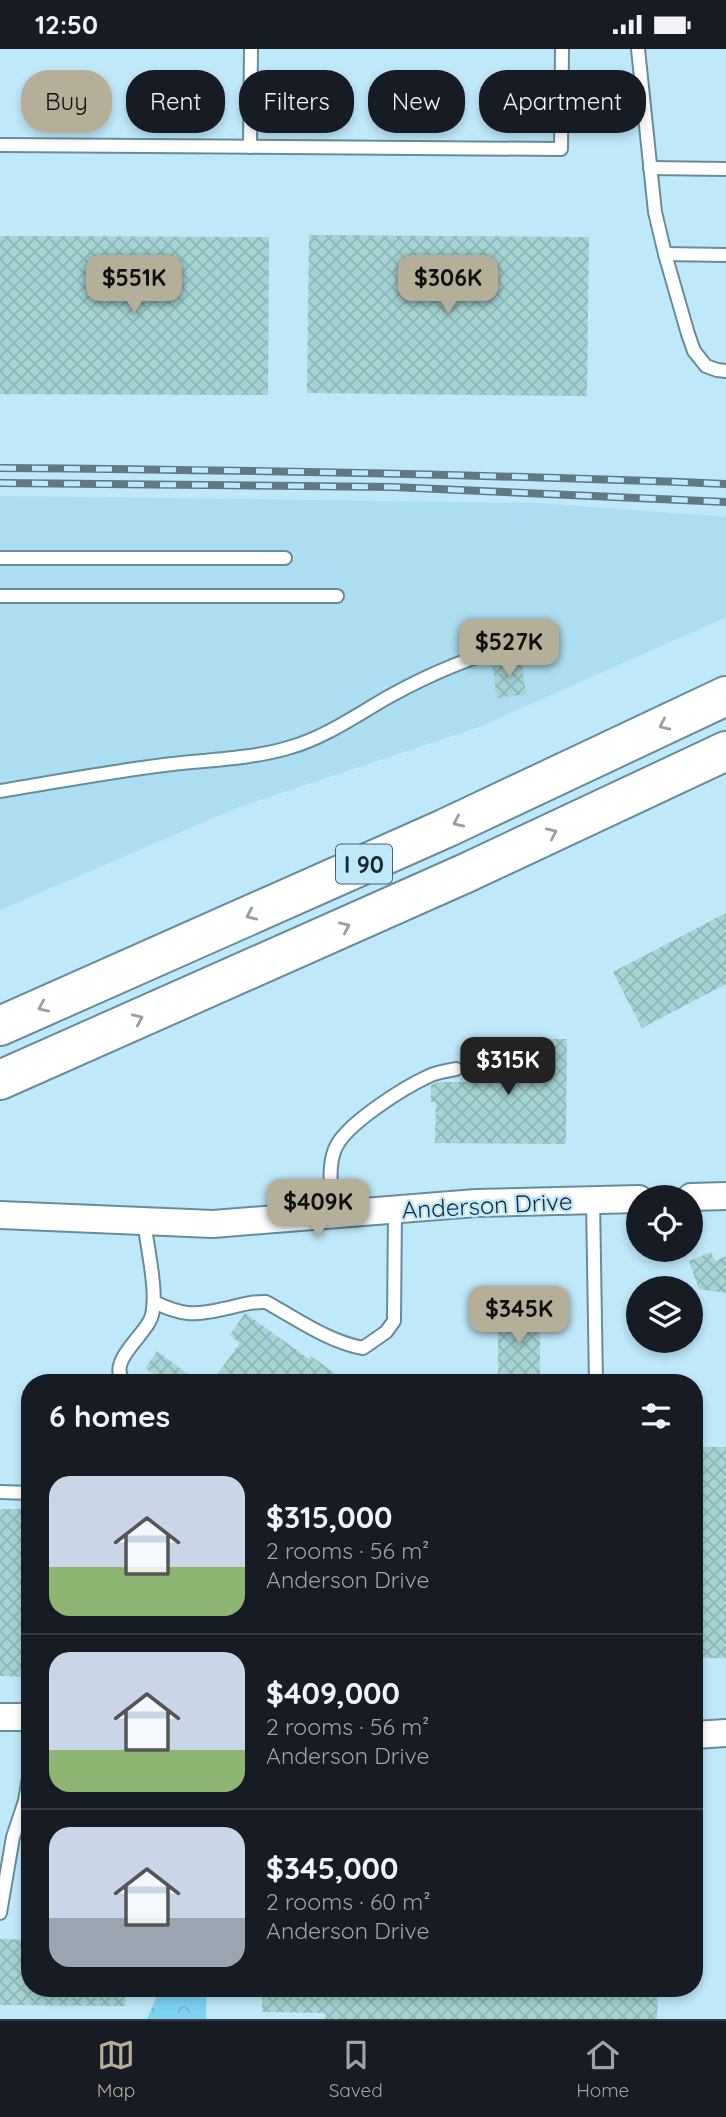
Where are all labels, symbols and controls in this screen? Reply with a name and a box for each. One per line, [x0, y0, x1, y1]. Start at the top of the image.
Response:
text: 12:50 [35, 8, 98, 41]
chip: Buy [21, 70, 112, 133]
chip: Rent [126, 70, 225, 133]
chip: Filters [239, 70, 354, 133]
chip: New [368, 70, 465, 133]
chip: Apartment [479, 70, 646, 133]
pin: $551K [85, 255, 183, 315]
pin: $306K [399, 255, 497, 315]
text: $551K [102, 263, 166, 292]
text: $306K [414, 263, 482, 292]
pin: $527K [460, 619, 558, 679]
text: $527K [475, 627, 543, 656]
one-way arrow [659, 717, 671, 731]
one-way arrow [453, 814, 466, 828]
one-way arrow [545, 827, 558, 841]
road number: I 90 [336, 845, 392, 883]
one-way arrow [246, 907, 258, 921]
one-way arrow [338, 921, 351, 935]
one-way arrow [38, 999, 50, 1013]
one-way arrow [131, 1014, 143, 1028]
pin: $315K [459, 1037, 557, 1097]
text: $315K [476, 1045, 540, 1074]
pin: $409K [269, 1179, 367, 1239]
map controls [626, 1185, 703, 1353]
button: locate [626, 1185, 703, 1262]
street label: Anderson Drive [401, 1186, 573, 1224]
text: $409K [283, 1187, 353, 1216]
button: layers [626, 1276, 703, 1353]
pin: $345K [470, 1287, 568, 1346]
text: $345K [485, 1294, 553, 1323]
text: 6 homes [49, 1397, 170, 1435]
icon: filters [637, 1397, 675, 1435]
text: $315,000 [266, 1498, 392, 1536]
icon: home [105, 1504, 189, 1588]
text: 2 rooms · 56 m² [266, 1536, 429, 1565]
text: Anderson Drive [266, 1565, 430, 1594]
text: $409,000 [266, 1674, 400, 1712]
icon: home [105, 1680, 189, 1764]
text: 2 rooms · 56 m² [266, 1712, 429, 1741]
text: Anderson Drive [266, 1741, 430, 1770]
text: $345,000 [266, 1849, 398, 1887]
icon: home [105, 1855, 189, 1939]
text: 2 rooms · 60 m² [266, 1887, 431, 1916]
text: Anderson Drive [266, 1916, 430, 1945]
tab: Map [97, 2036, 135, 2102]
tab: Saved [329, 2036, 383, 2102]
tab: Home [576, 2036, 629, 2102]

